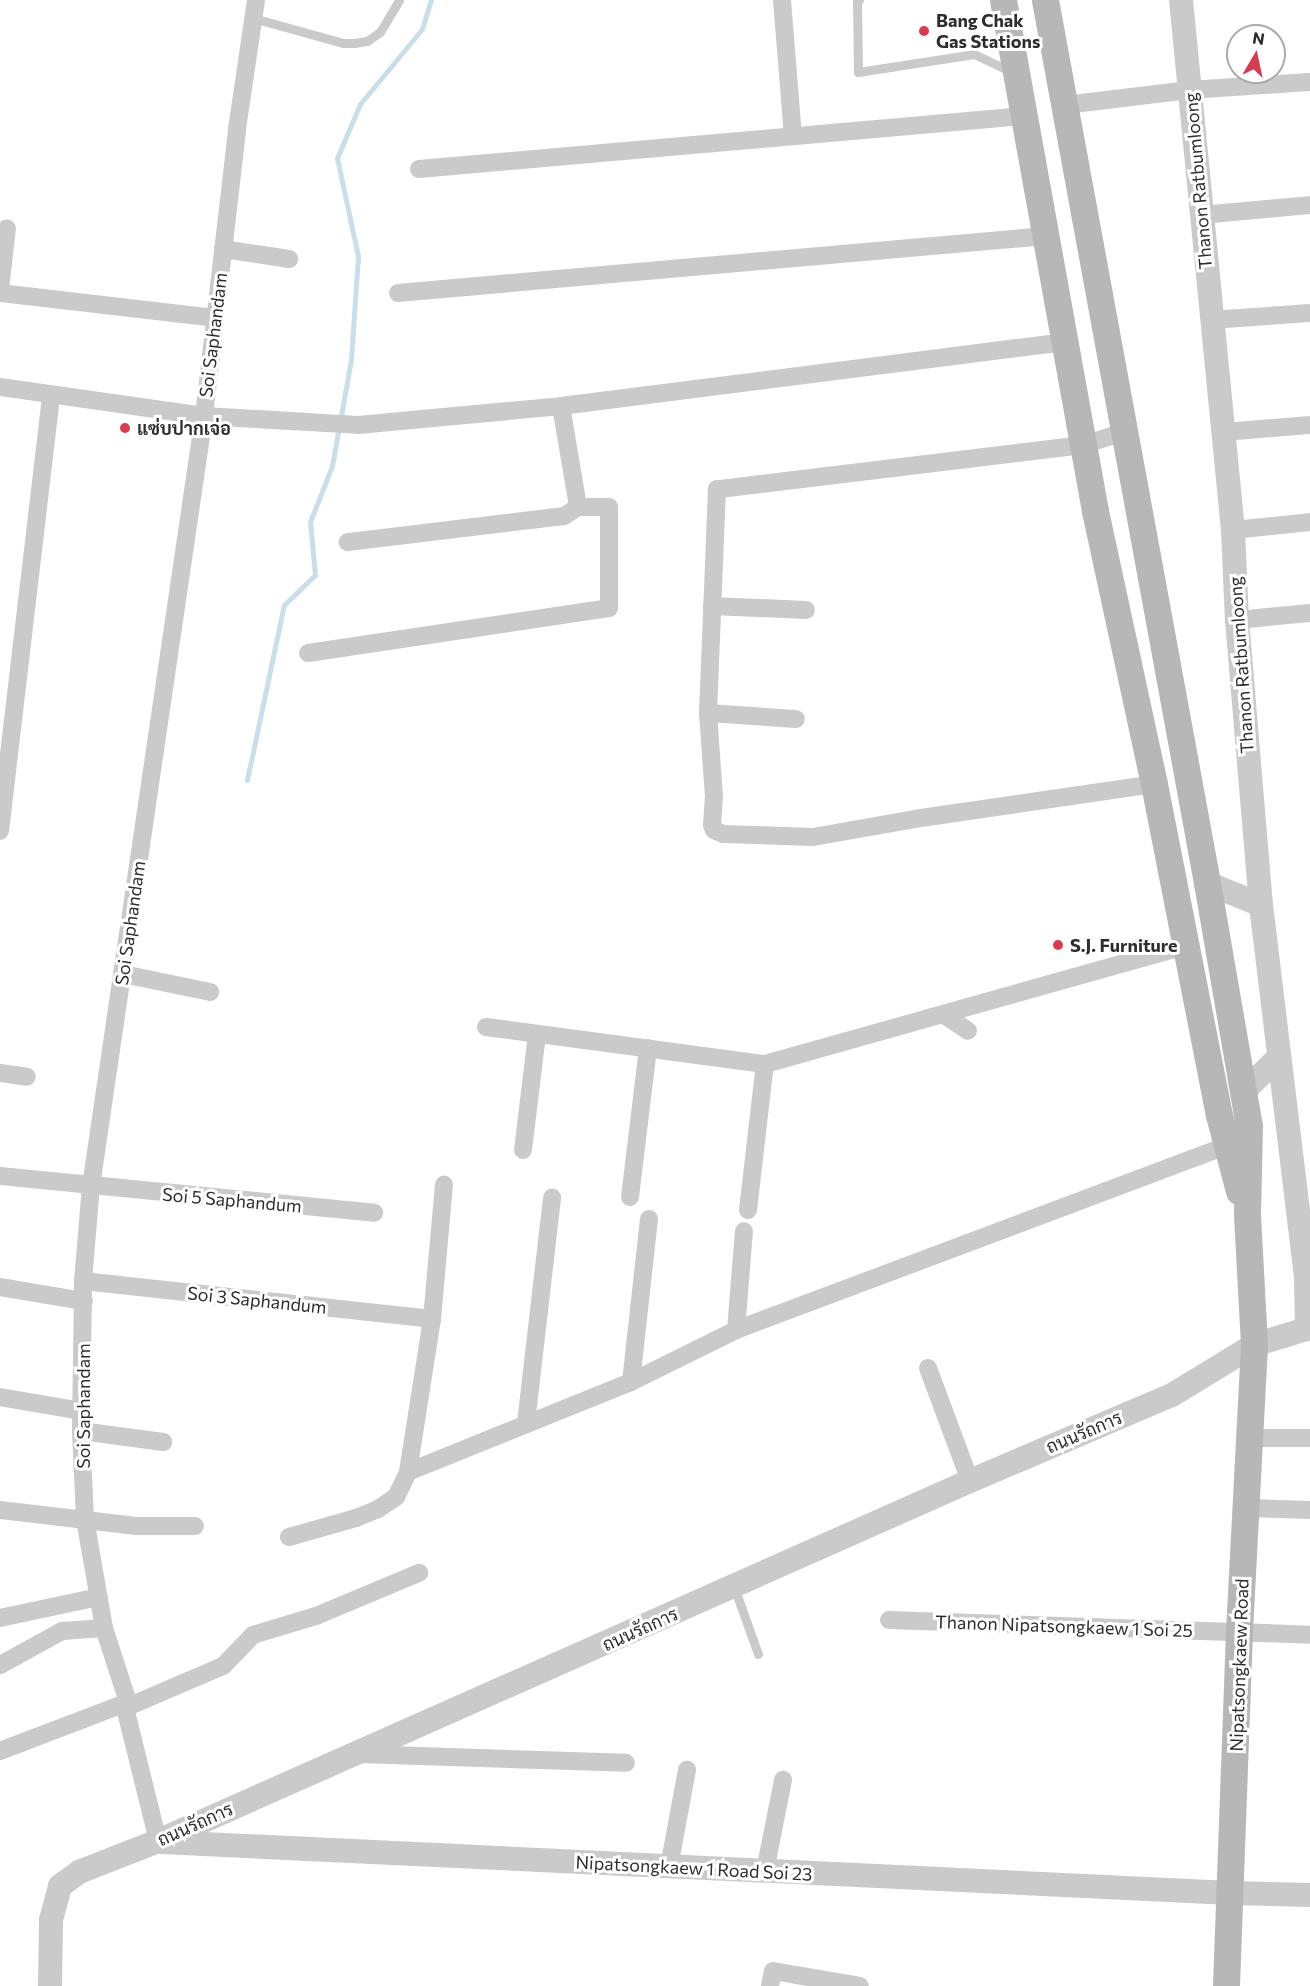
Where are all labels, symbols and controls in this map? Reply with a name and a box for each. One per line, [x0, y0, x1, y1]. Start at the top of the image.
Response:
place label: Bang Chak Gas Stations [936, 10, 1040, 52]
marker: Bang Chak Gas Stations [917, 24, 931, 38]
north arrow [1226, 24, 1286, 84]
text: N [1251, 27, 1266, 48]
street label: Thanon Ratbumloong [1180, 92, 1216, 270]
street label: Soi Saphandam [195, 271, 231, 399]
place label: แซ่บปากเจ่อ [137, 417, 231, 439]
marker: แซ่บปากเจ่อ [118, 421, 132, 435]
street label: Thanon Ratbumloong [1224, 576, 1258, 754]
street label: Soi Saphandam [111, 859, 149, 987]
place label: S.J. Furniture [1070, 934, 1177, 956]
marker: S.J. Furniture [1051, 938, 1065, 952]
street label: Soi 5 Saphandum [161, 1183, 303, 1217]
street label: Soi 3 Saphandum [186, 1282, 328, 1318]
street label: Soi Saphandam [72, 1343, 94, 1469]
street label: ถนนรัถการ [1043, 1406, 1125, 1458]
street label: Nipatsongkaew Road [1225, 1578, 1253, 1752]
street label: ถนนรัถการ [599, 1603, 681, 1655]
street label: Thanon Nipatsongkaew 1 Soi 25 [935, 1611, 1193, 1641]
street label: ถนนรัถการ [154, 1798, 236, 1850]
street label: Nipatsongkaew 1 Road Soi 23 [575, 1851, 813, 1885]

